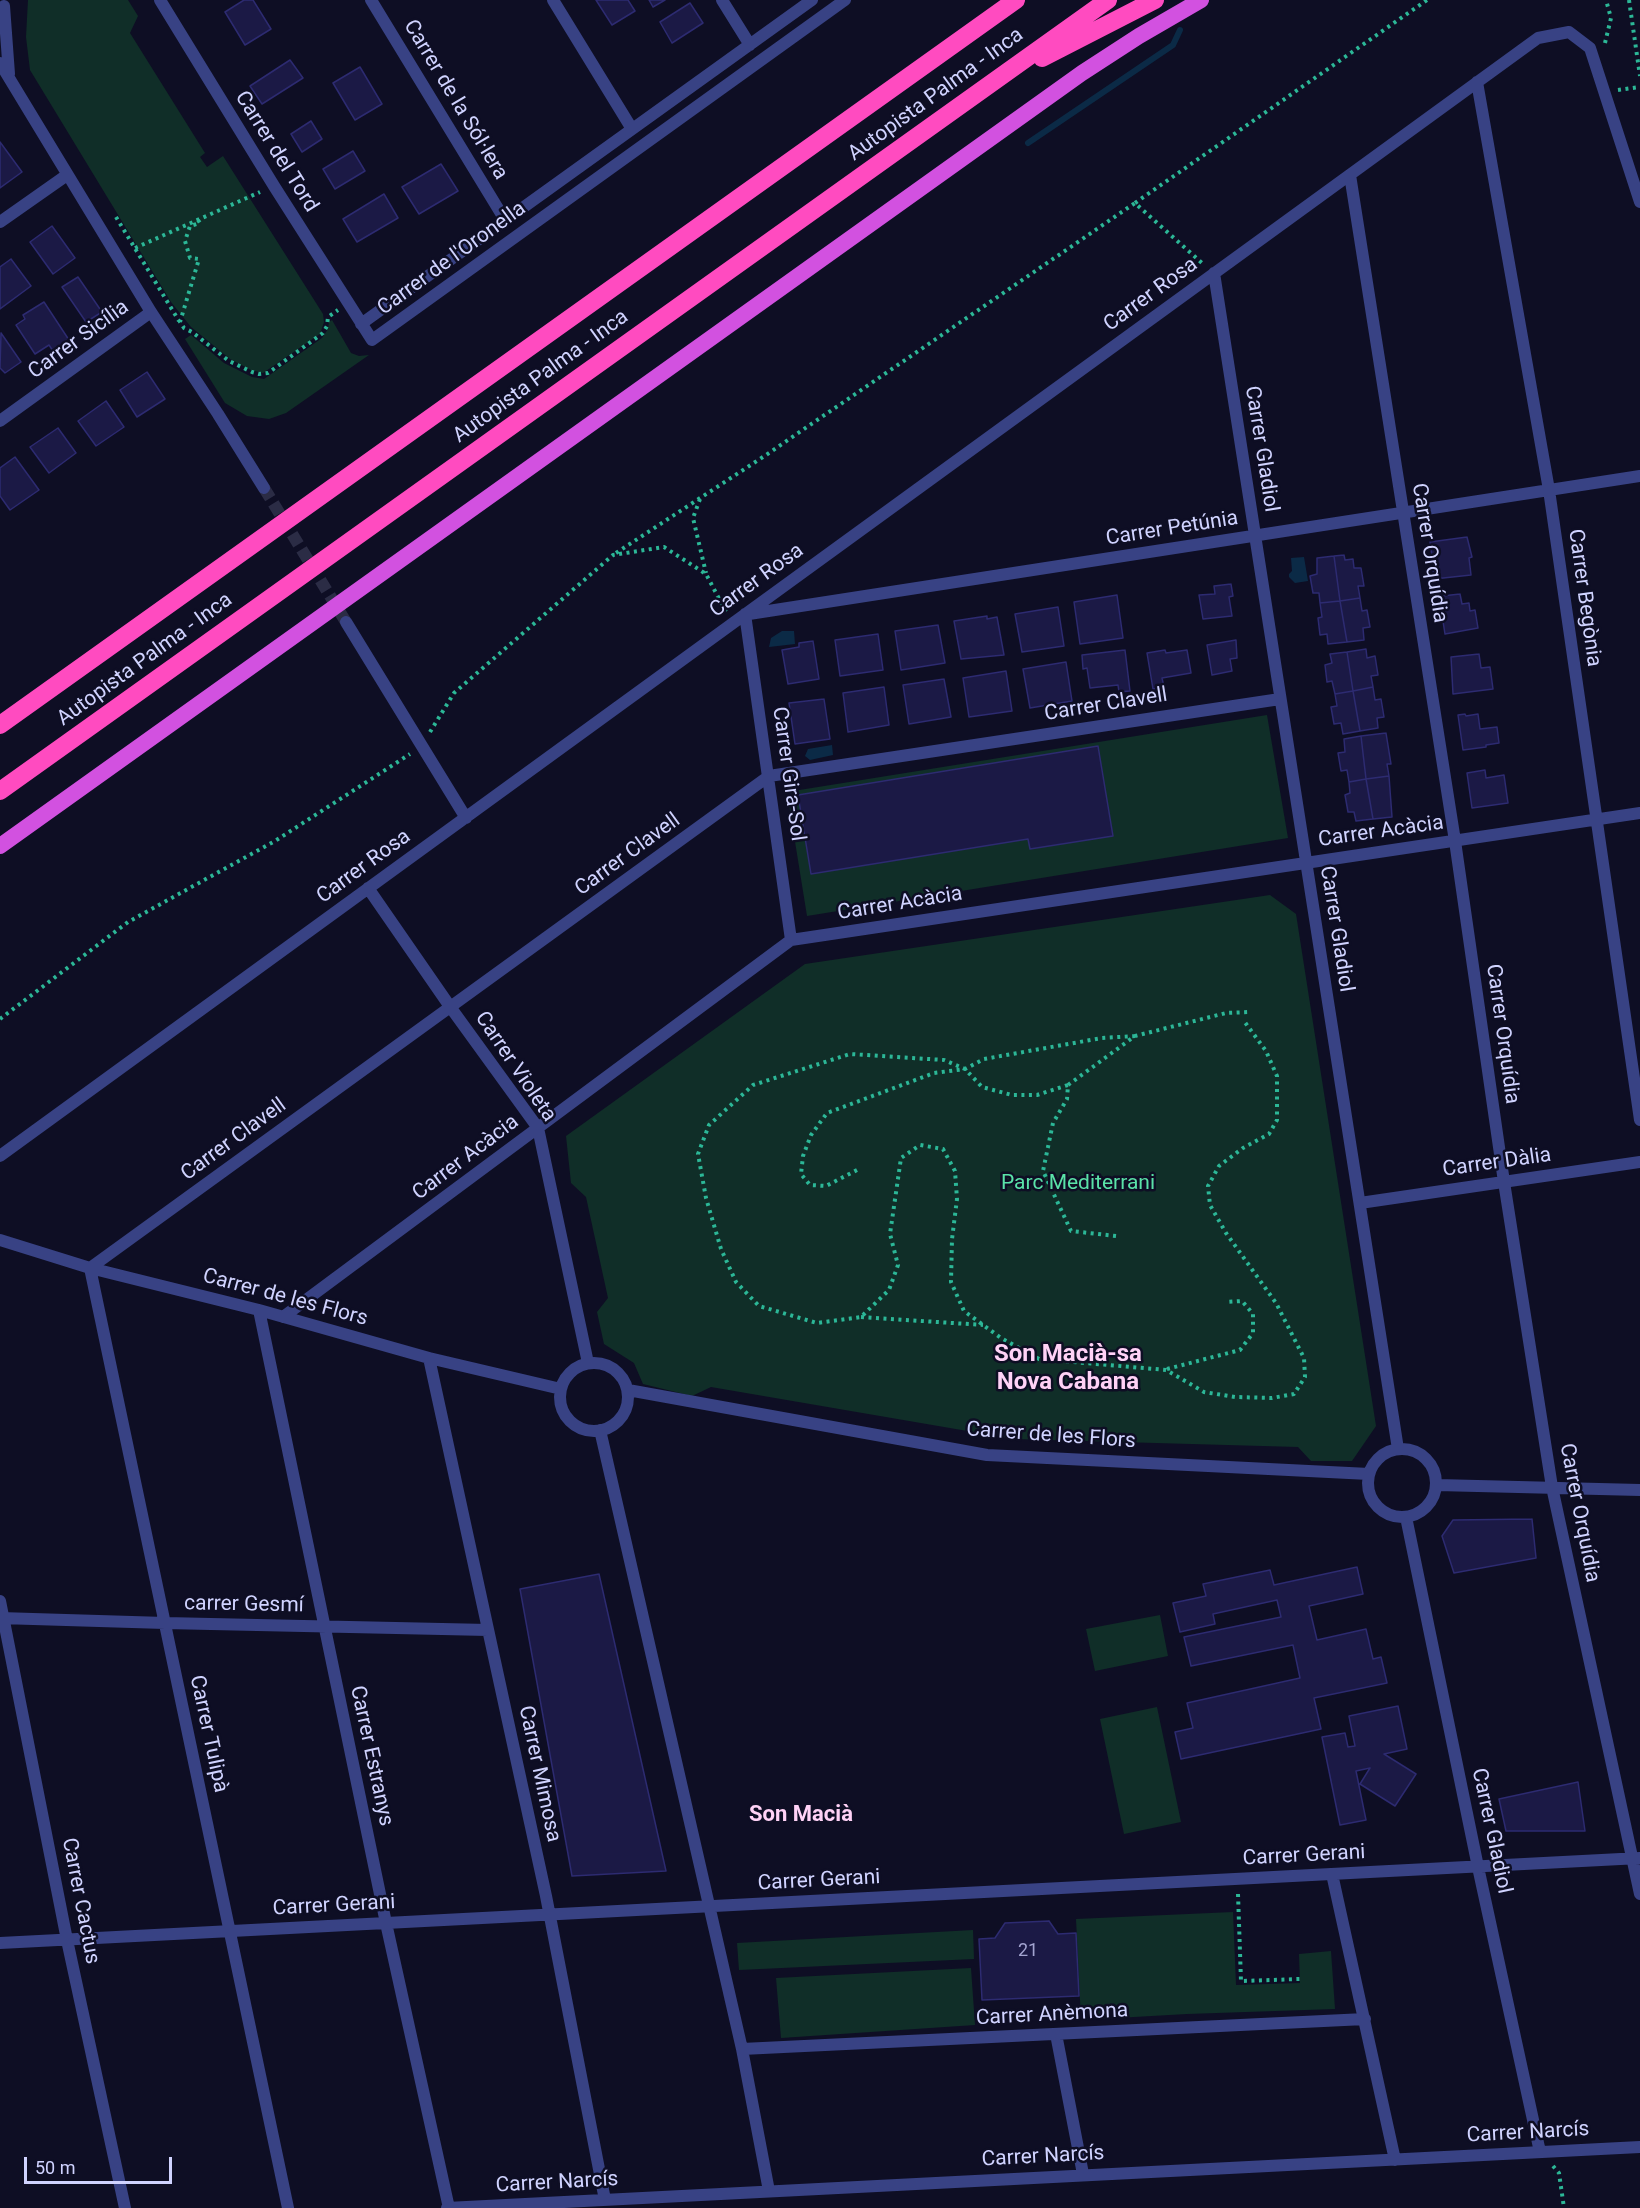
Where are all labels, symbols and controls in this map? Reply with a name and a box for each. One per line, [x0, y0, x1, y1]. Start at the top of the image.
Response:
street label: Carrer de la Sól·lera [397, 16, 513, 184]
street label: Autopista Palma - Inca [843, 23, 1029, 167]
street label: Carrer del Tord [229, 87, 323, 217]
street label: Carrer de l'Oronella [373, 197, 531, 321]
street label: Carrer Rosa [1099, 253, 1203, 337]
street label: Carrer Sicília [24, 295, 134, 385]
street label: Autopista Palma - Inca [448, 305, 634, 449]
street label: Carrer Gladiol [1239, 384, 1283, 514]
street label: Carrer Orquídia [1406, 481, 1452, 625]
street label: Carrer Petúnia [1104, 506, 1240, 552]
street label: Carrer Begònia [1562, 528, 1606, 668]
street label: Carrer Rosa [705, 539, 809, 623]
street label: Autopista Palma - Inca [52, 588, 238, 732]
street label: Carrer Clavell [1043, 683, 1169, 727]
street label: Carrer Gira-Sol [766, 705, 810, 843]
street label: Carrer Clavell [570, 808, 686, 902]
street label: Carrer Acàcia [1317, 811, 1445, 853]
street label: Carrer Rosa [312, 825, 416, 909]
street label: Carrer Gladiol [1314, 864, 1358, 994]
street label: Carrer Acàcia [836, 882, 964, 926]
street label: Carrer Orquídia [1480, 962, 1524, 1106]
street label: Carrer Violeta [469, 1007, 561, 1127]
street label: Carrer Clavell [176, 1093, 292, 1187]
street label: Carrer Acàcia [408, 1110, 524, 1206]
street label: Carrer Dàlia [1441, 1143, 1553, 1183]
park label: Parc Mediterrani [1001, 1171, 1155, 1197]
street label: Carrer de les Flors [200, 1264, 370, 1332]
district label: Son Macià-sa Nova Cabana [994, 1341, 1142, 1397]
street label: Carrer de les Flors [965, 1418, 1137, 1454]
street label: Carrer Orquídia [1553, 1441, 1605, 1585]
street label: carrer Gesmí [184, 1591, 304, 1619]
street label: Carrer Tulipà [183, 1673, 233, 1795]
street label: Carrer Estranys [344, 1684, 398, 1828]
street label: Carrer Mimosa [512, 1704, 566, 1844]
street label: Carrer Gladiol [1465, 1766, 1517, 1896]
district label: Son Macià [749, 1802, 853, 1828]
street label: Carrer Cactus [55, 1836, 105, 1966]
street label: Carrer Gerani [1242, 1840, 1366, 1872]
street label: Carrer Gerani [757, 1865, 881, 1897]
street label: Carrer Gerani [272, 1890, 396, 1922]
house number: 21 [1018, 1940, 1038, 1962]
street label: Carrer Anèmona [975, 1998, 1129, 2032]
street label: Carrer Narcís [1466, 2117, 1590, 2149]
street label: Carrer Narcís [981, 2141, 1105, 2173]
scale bar [27, 2145, 176, 2183]
text: 50 m [35, 2157, 75, 2178]
street label: Carrer Narcís [495, 2167, 619, 2199]

